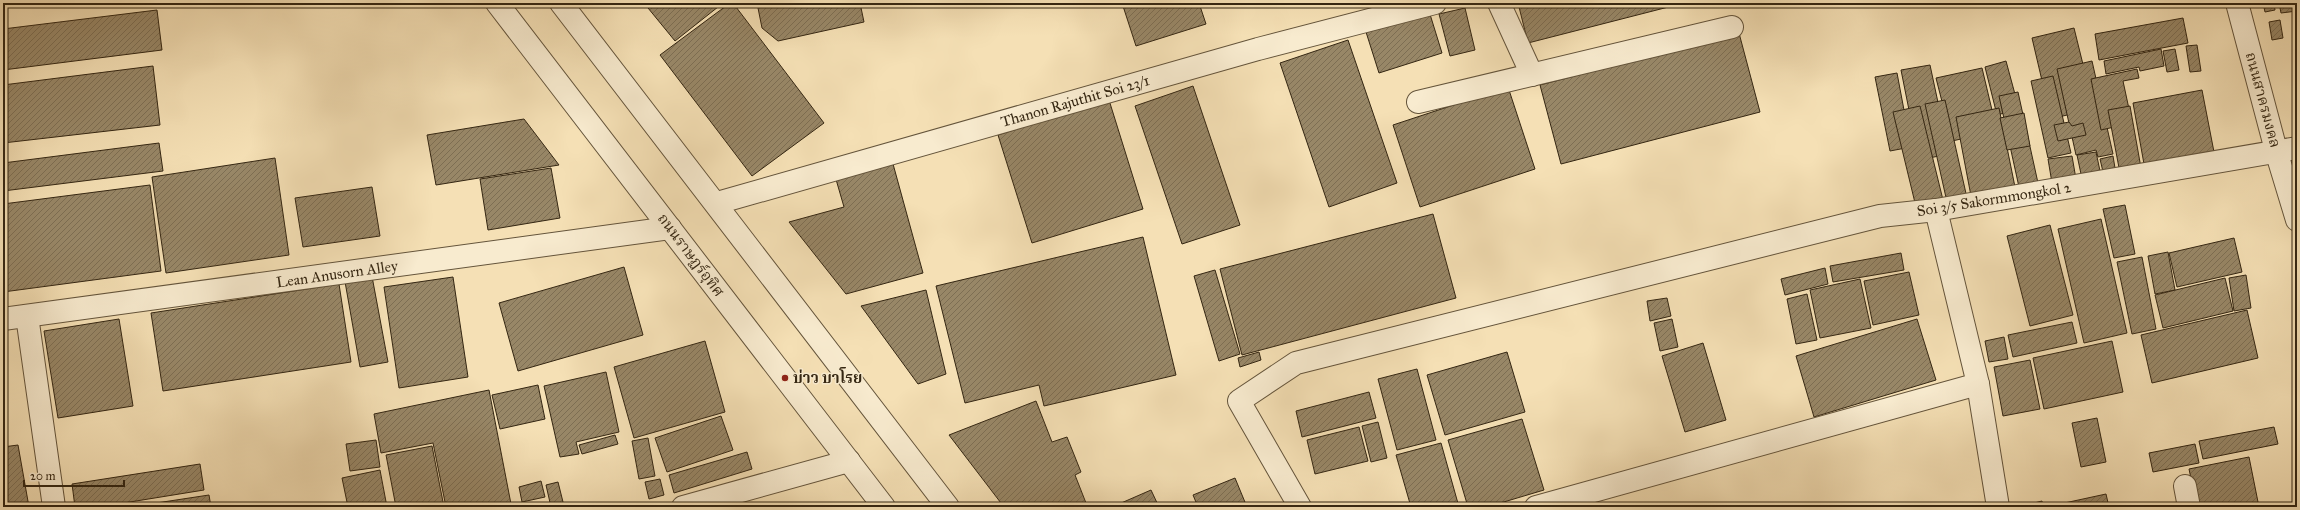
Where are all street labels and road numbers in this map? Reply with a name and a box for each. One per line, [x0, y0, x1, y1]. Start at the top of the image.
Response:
street label: ถนนสาครมงคล [2242, 50, 2284, 150]
street label: Thanon Rajuthit Soi 23/1 [999, 71, 1152, 131]
street label: Soi 3/5 Sakormmongkol 2 [1916, 178, 2073, 220]
street label: ถนนราษฏร์อุทิศ [652, 209, 729, 302]
street label: Lean Anusorn Alley [275, 256, 400, 291]

